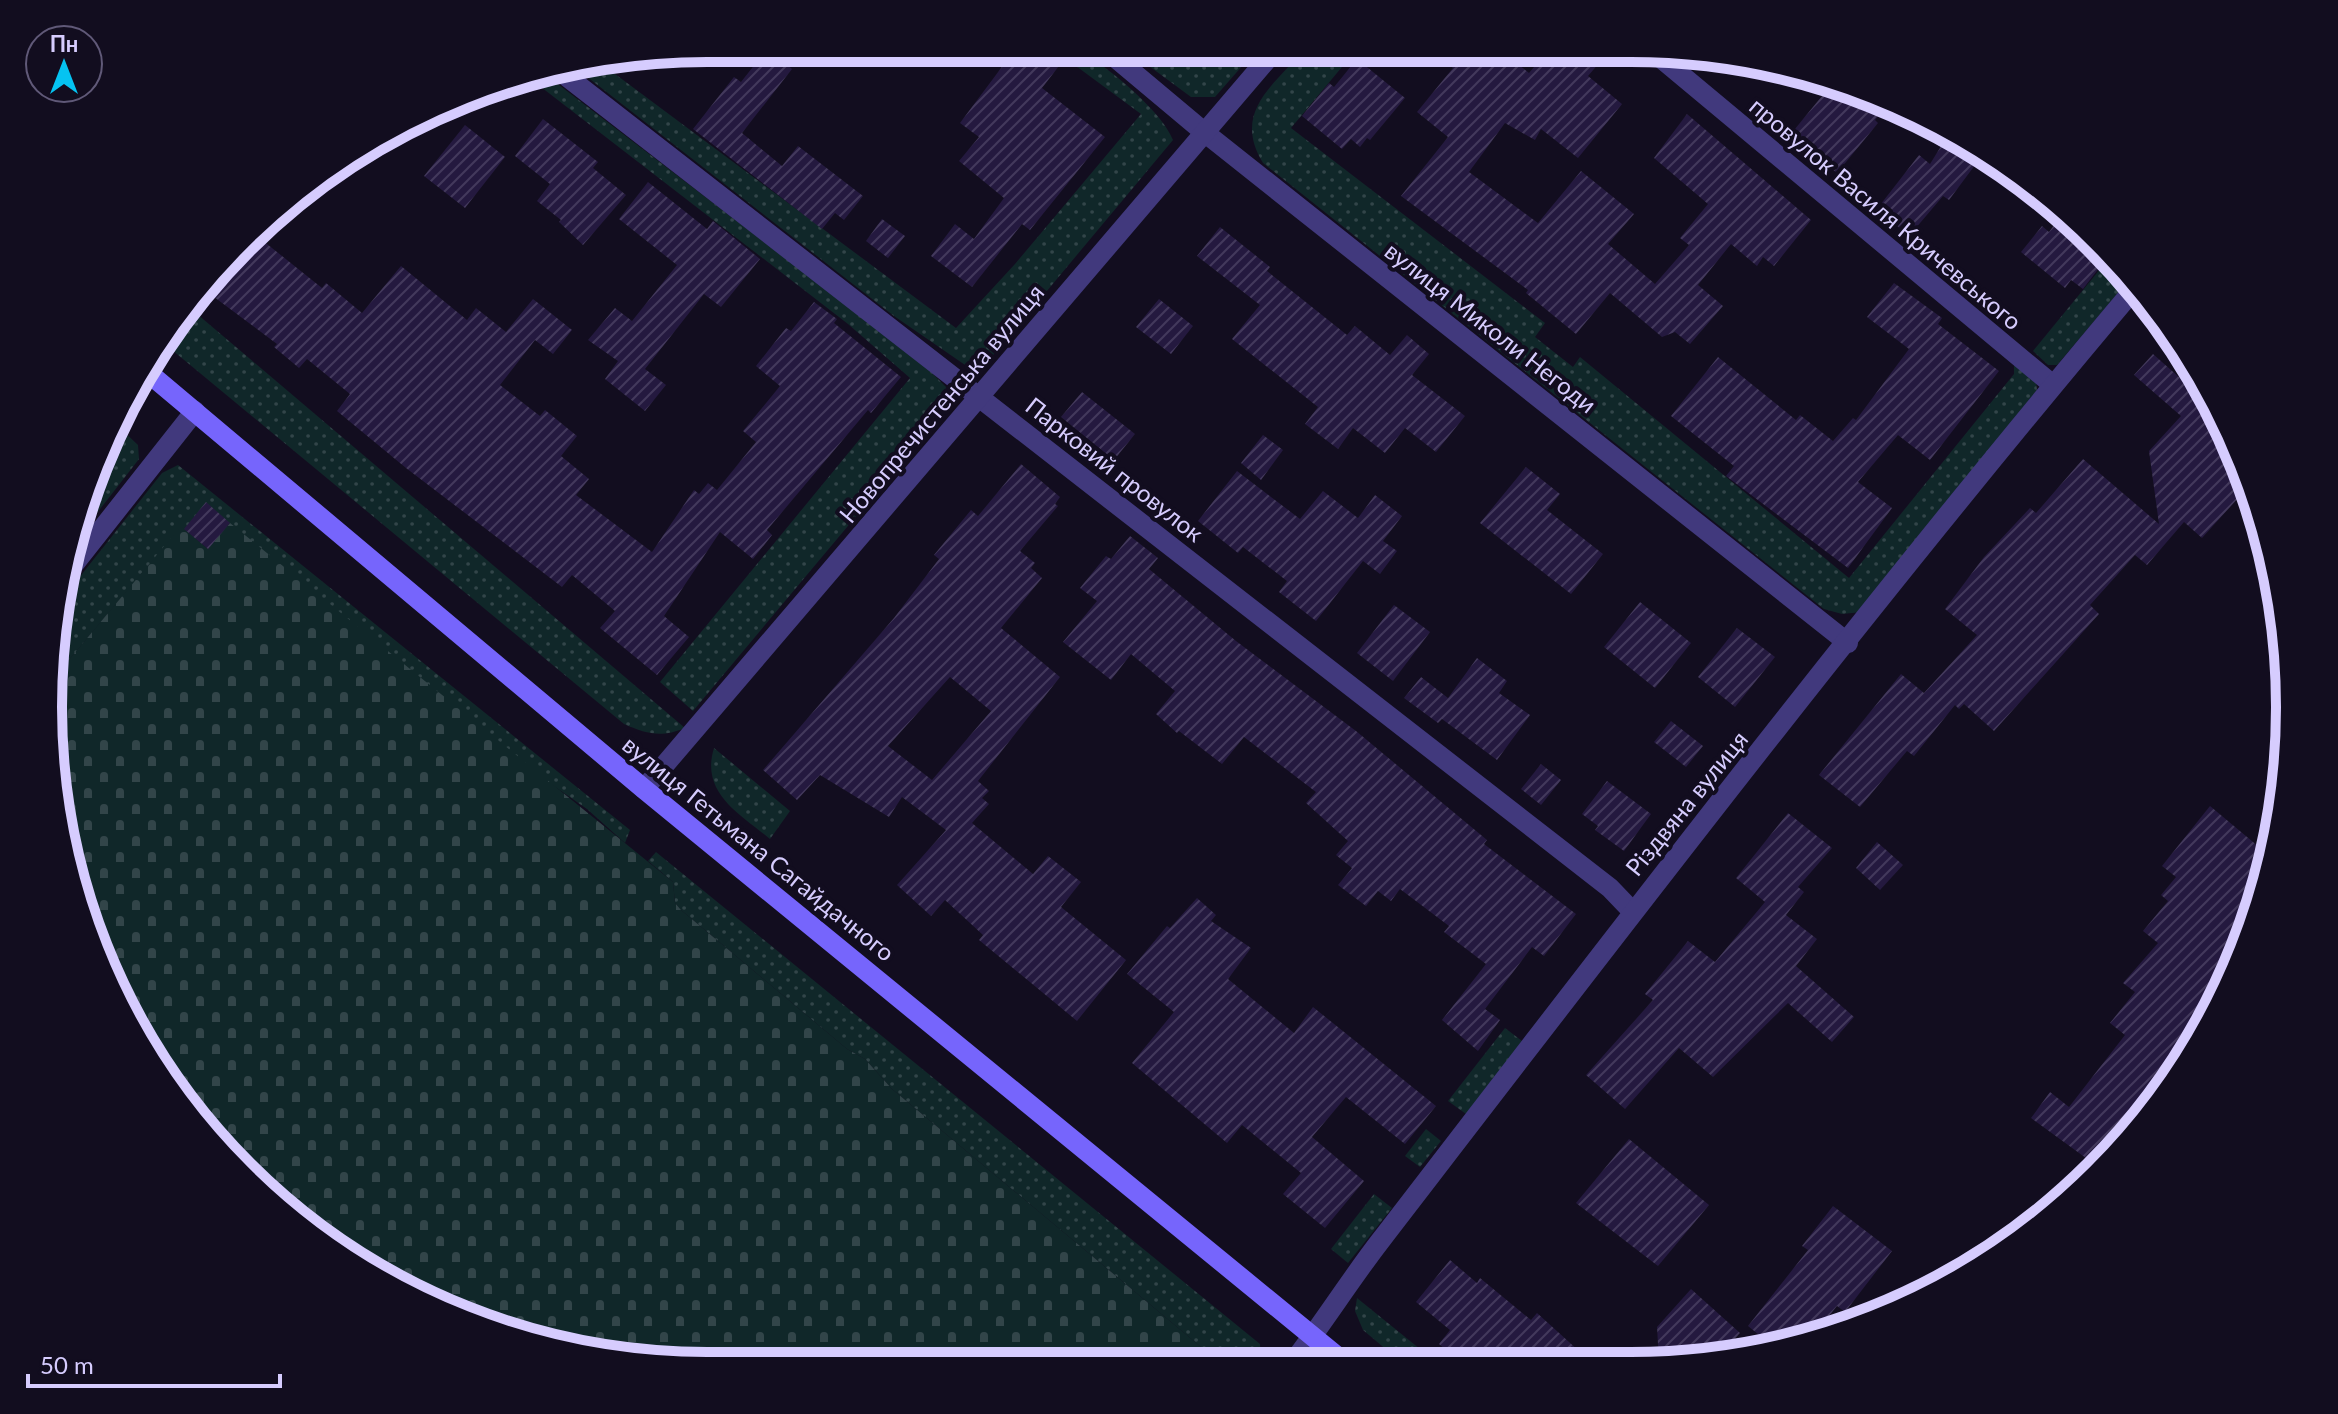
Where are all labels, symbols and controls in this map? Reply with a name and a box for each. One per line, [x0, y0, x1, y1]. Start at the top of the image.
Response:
north arrow [24, 24, 104, 104]
text: Пн [50, 30, 78, 57]
street label: провулок Василя Кричевського [1744, 91, 2028, 335]
street label: вулиця Миколи Негоди [1380, 236, 1602, 418]
street label: Новопречистенська вулиця [833, 278, 1049, 528]
street label: Парковий провулок [1020, 391, 1210, 548]
street label: Різдвяна вулиця [1619, 725, 1753, 881]
street label: вулиця Гетьмана Сагайдачного [617, 729, 901, 967]
scale bar [28, 1338, 280, 1388]
text: 50 m [40, 1350, 94, 1379]

